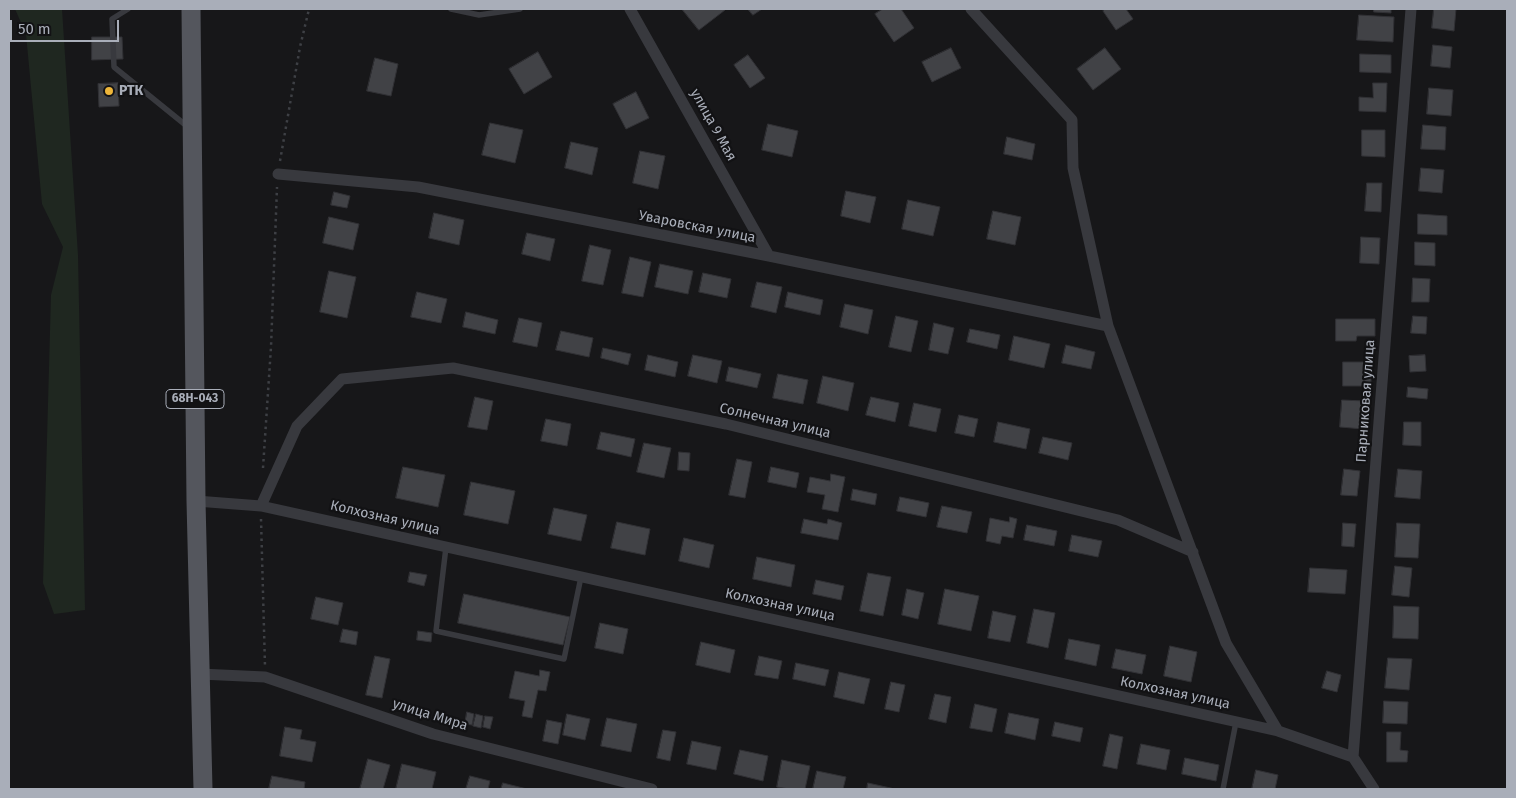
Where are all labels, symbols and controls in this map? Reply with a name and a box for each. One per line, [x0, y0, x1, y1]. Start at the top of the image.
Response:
scale bar [12, 10, 121, 42]
text: 50 m [18, 20, 51, 38]
place label: РТК [119, 83, 143, 99]
marker: РТК [103, 85, 115, 97]
street label: улица 9 Мая [686, 86, 740, 164]
street label: Уваровская улица [637, 207, 757, 247]
street label: Парниковая улица [1353, 339, 1379, 463]
road number: 68Н-043 [166, 389, 224, 408]
street label: Солнечная улица [718, 400, 832, 442]
street label: Колхозная улица [329, 497, 441, 539]
street label: Колхозная улица [723, 585, 837, 625]
street label: Колхозная улица [1118, 673, 1232, 713]
street label: улица Мира [390, 696, 470, 734]

